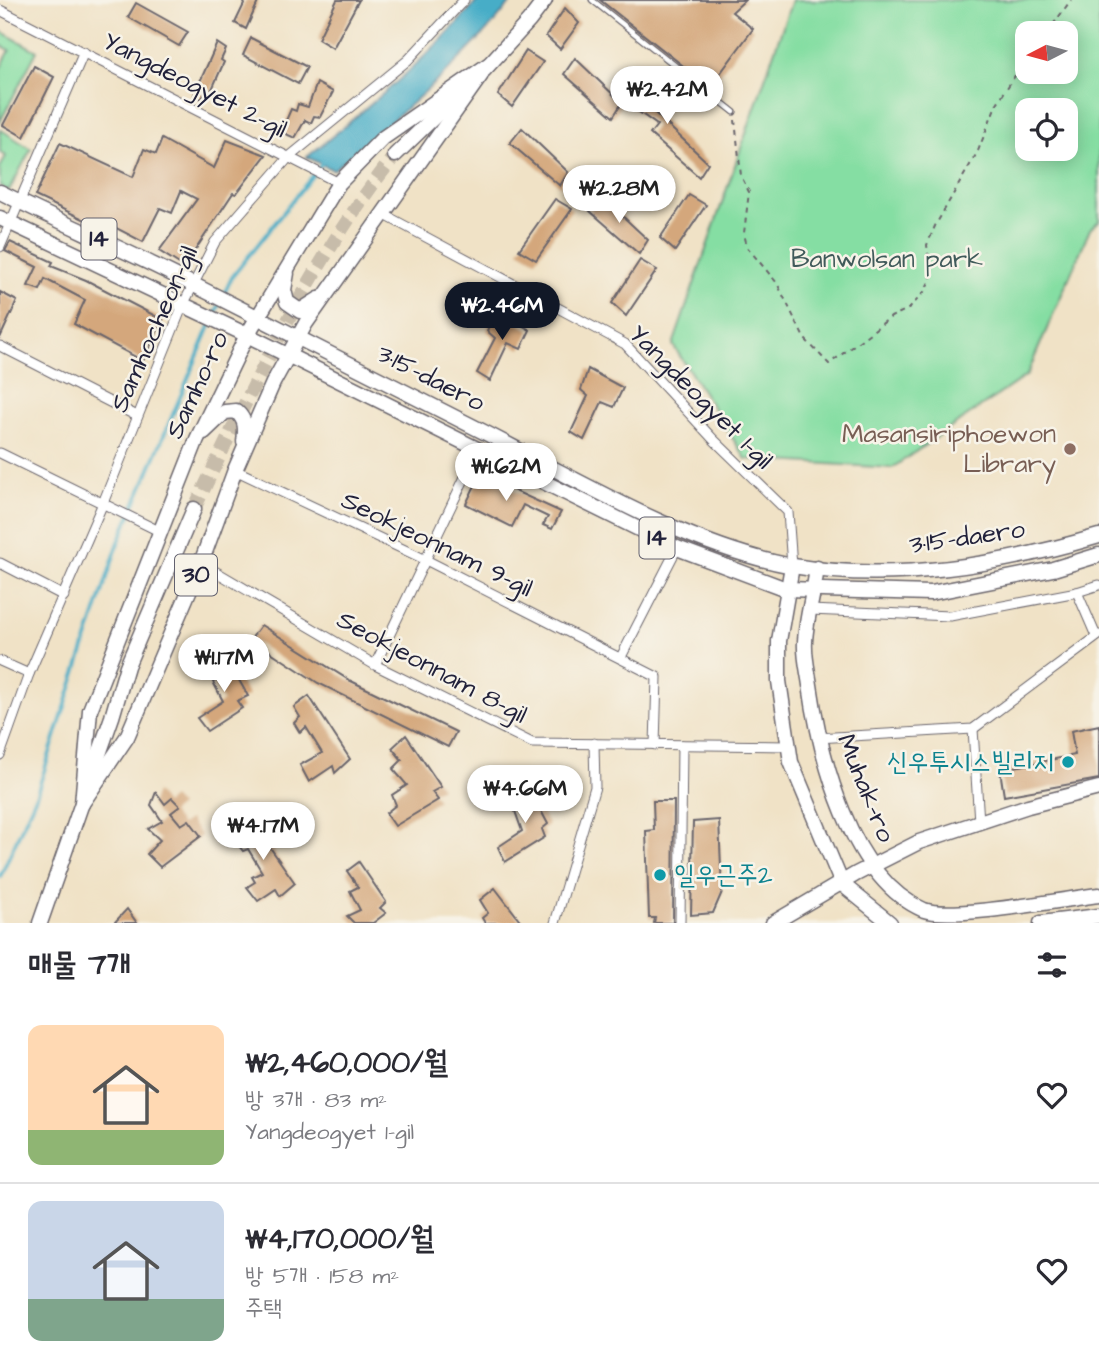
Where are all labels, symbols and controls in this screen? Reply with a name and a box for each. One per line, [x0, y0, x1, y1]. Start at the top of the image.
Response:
north arrow [1015, 21, 1078, 84]
map controls [1015, 21, 1078, 161]
street label: Yangdeogyet 2-gil [96, 23, 293, 149]
pin: ₩2.42M [610, 66, 724, 126]
text: ₩2.42M [626, 73, 708, 105]
button: locate [1015, 98, 1078, 161]
pin: ₩2.28M [562, 166, 676, 225]
text: ₩2.28M [579, 172, 659, 204]
road number: 14 [82, 219, 116, 260]
street label: Samhocheon-gil [101, 240, 209, 419]
park label: Banwolsan park [791, 241, 983, 277]
pin: ₩2.46M [445, 282, 559, 342]
text: ₩2.46M [461, 289, 543, 321]
street label: Yangdeogyet 1-gil [619, 317, 781, 479]
street label: Samho-ro [156, 325, 238, 445]
street label: 3·15-daero [371, 336, 491, 421]
place label: Masansiriphoewon Library [842, 416, 1056, 484]
marker: Masansiriphoewon Library [1062, 441, 1078, 457]
pin: ₩1.62M [449, 444, 563, 503]
text: ₩1.62M [471, 450, 541, 482]
street label: Seokjeonnam 9-gil [334, 482, 539, 608]
street label: 3·15-daero [907, 511, 1027, 563]
road number: 14 [640, 518, 674, 558]
road number: 30 [175, 554, 217, 596]
street label: Seokjeonnam 8-gil [329, 602, 534, 734]
pin: ₩1.17M [167, 634, 281, 694]
text: ₩1.17M [194, 641, 254, 673]
street label: Muhak-ro [828, 728, 904, 848]
place label: 신우투시스빌리지 [887, 744, 1054, 780]
marker: 신우투시스빌리지 [1060, 754, 1076, 770]
pin: ₩4.66M [468, 766, 582, 825]
text: ₩4.66M [483, 772, 567, 804]
pin: ₩4.17M [206, 802, 320, 862]
text: ₩4.17M [227, 809, 299, 841]
place label: 일우근주2 [674, 857, 773, 893]
marker: 일우근주2 [652, 867, 668, 883]
text: 매물 7개 [28, 944, 131, 986]
icon: filters [1033, 946, 1071, 984]
text: ₩2,460,000/월 [245, 1042, 448, 1084]
icon: home [84, 1053, 168, 1137]
icon: heart [1033, 1076, 1071, 1114]
text: 방 3개 · 83 m² [245, 1084, 387, 1116]
text: Yangdeogyet 1-gil [245, 1116, 414, 1148]
text: ₩4,170,000/월 [245, 1218, 434, 1260]
icon: home [84, 1229, 168, 1313]
icon: heart [1033, 1252, 1071, 1290]
text: 방 5개 · 158 m² [245, 1260, 399, 1292]
text: 주택 [245, 1292, 282, 1324]

